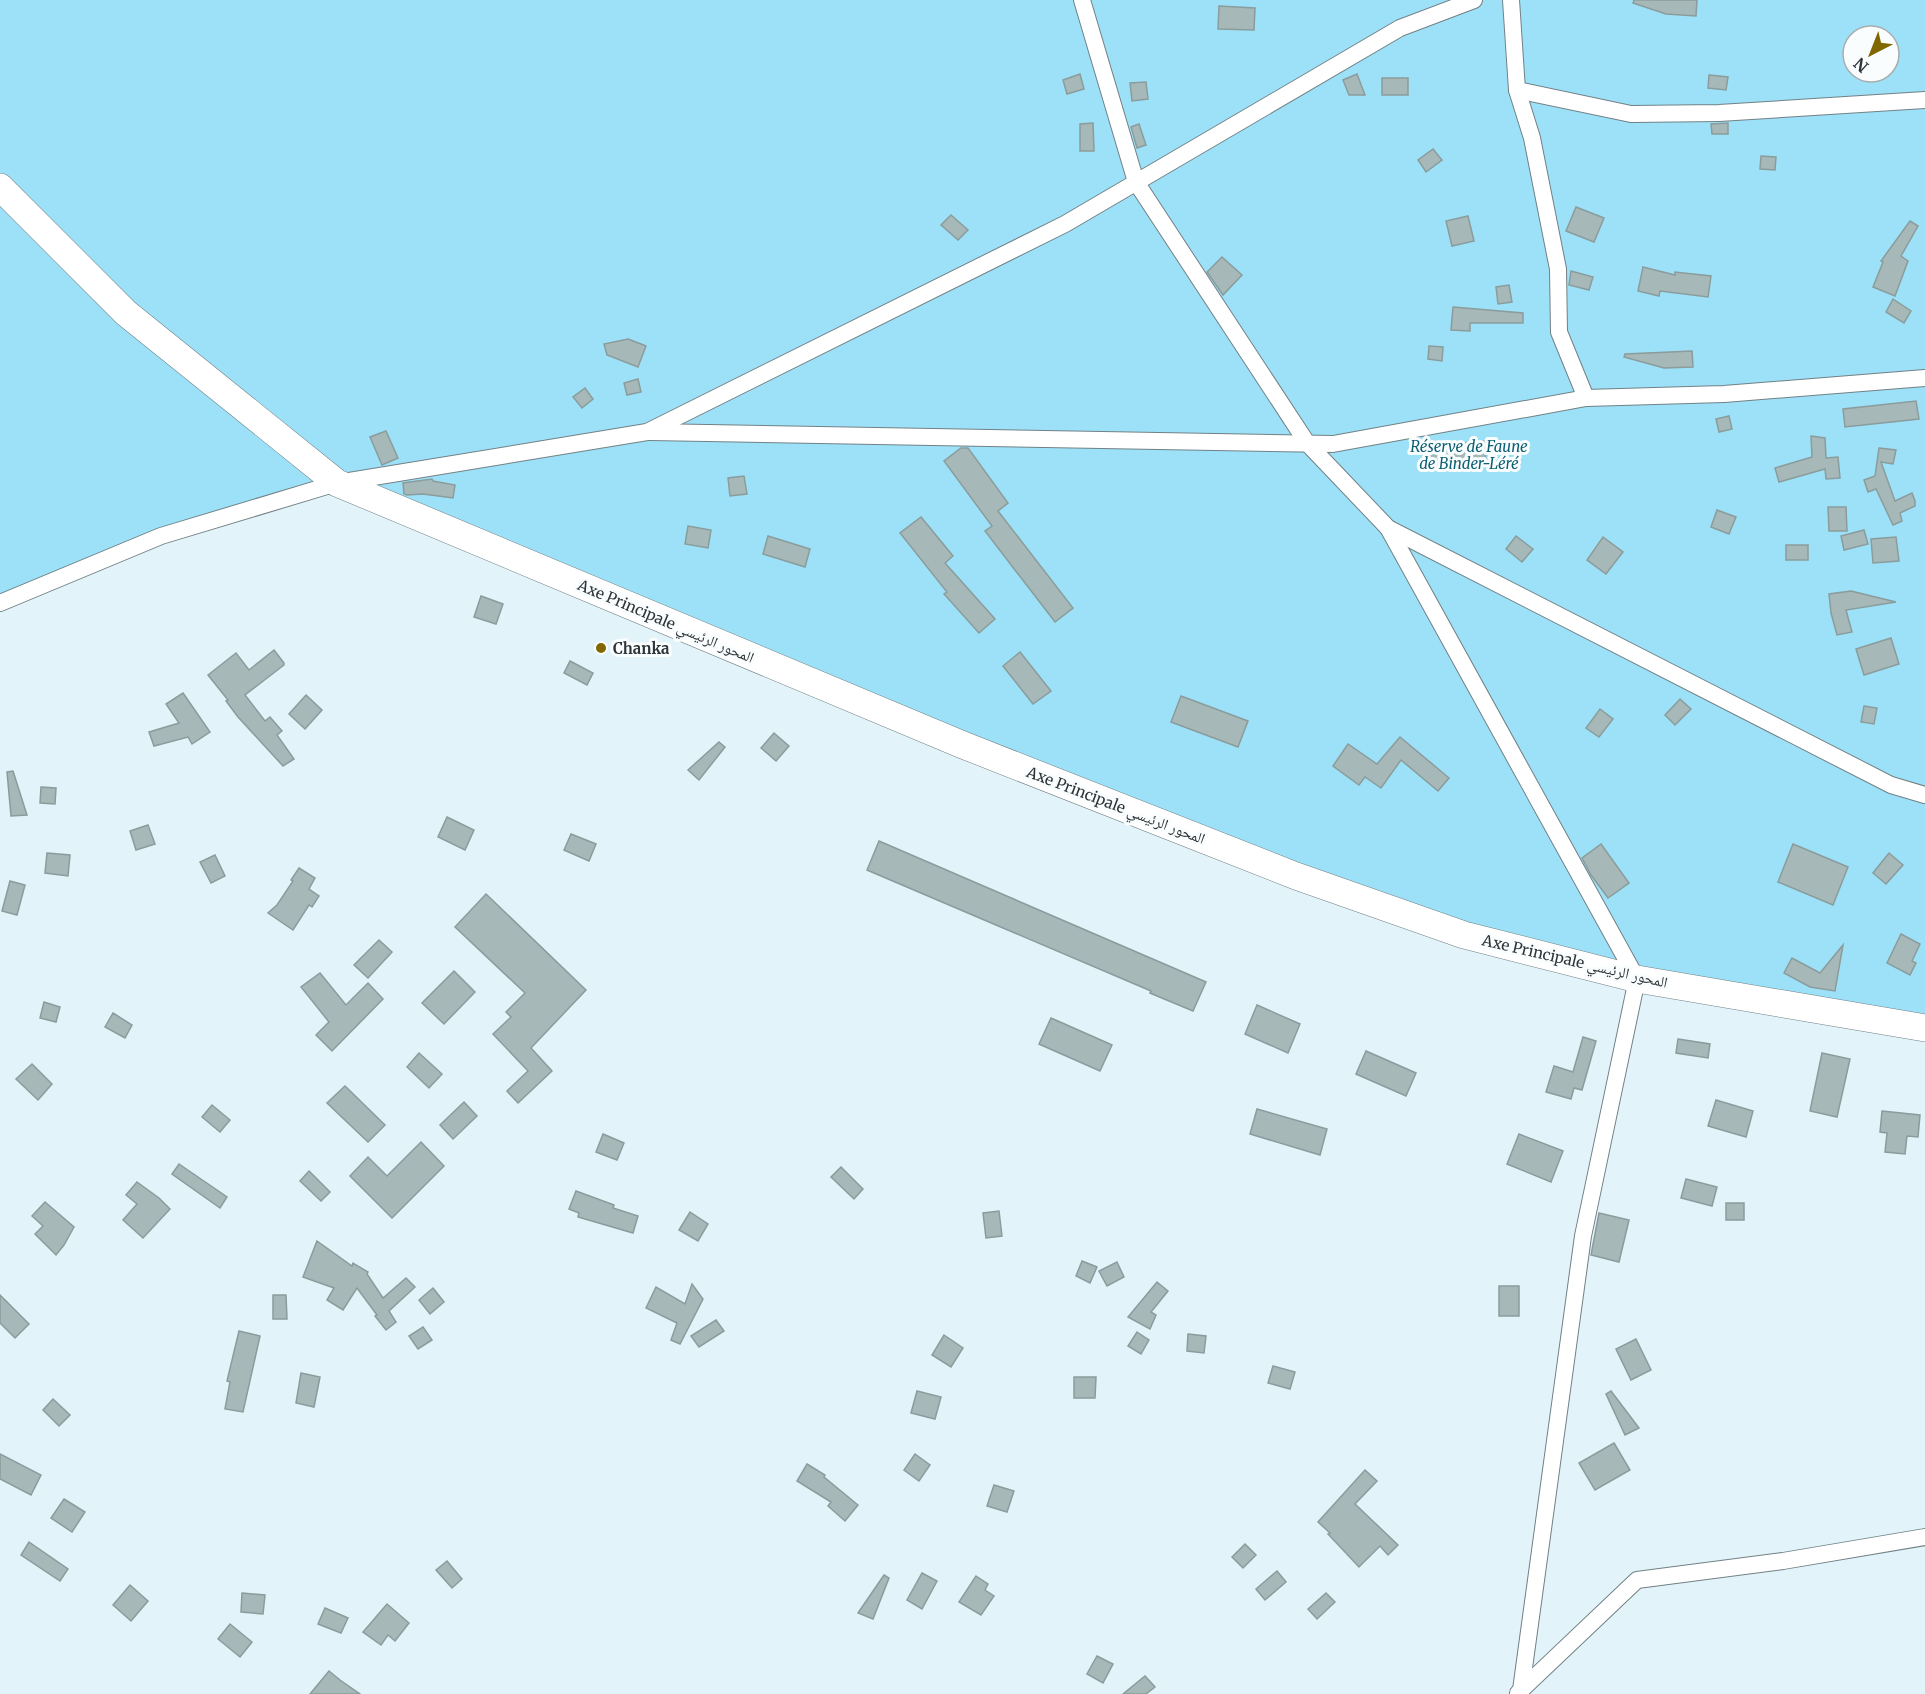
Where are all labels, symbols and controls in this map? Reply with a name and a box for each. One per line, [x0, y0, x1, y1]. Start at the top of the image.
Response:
north arrow [1841, 24, 1901, 84]
text: N [1849, 53, 1872, 77]
park label: Réserve de Faune de Binder-Léré [1410, 437, 1528, 473]
street label: Axe Principale المحور الرئيسي [573, 575, 757, 669]
place label: Chanka [613, 639, 670, 658]
marker: Chanka [594, 641, 608, 655]
street label: Axe Principale المحور الرئيسي [1022, 762, 1208, 850]
street label: Axe Principale المحور الرئيسي [1479, 930, 1670, 994]

